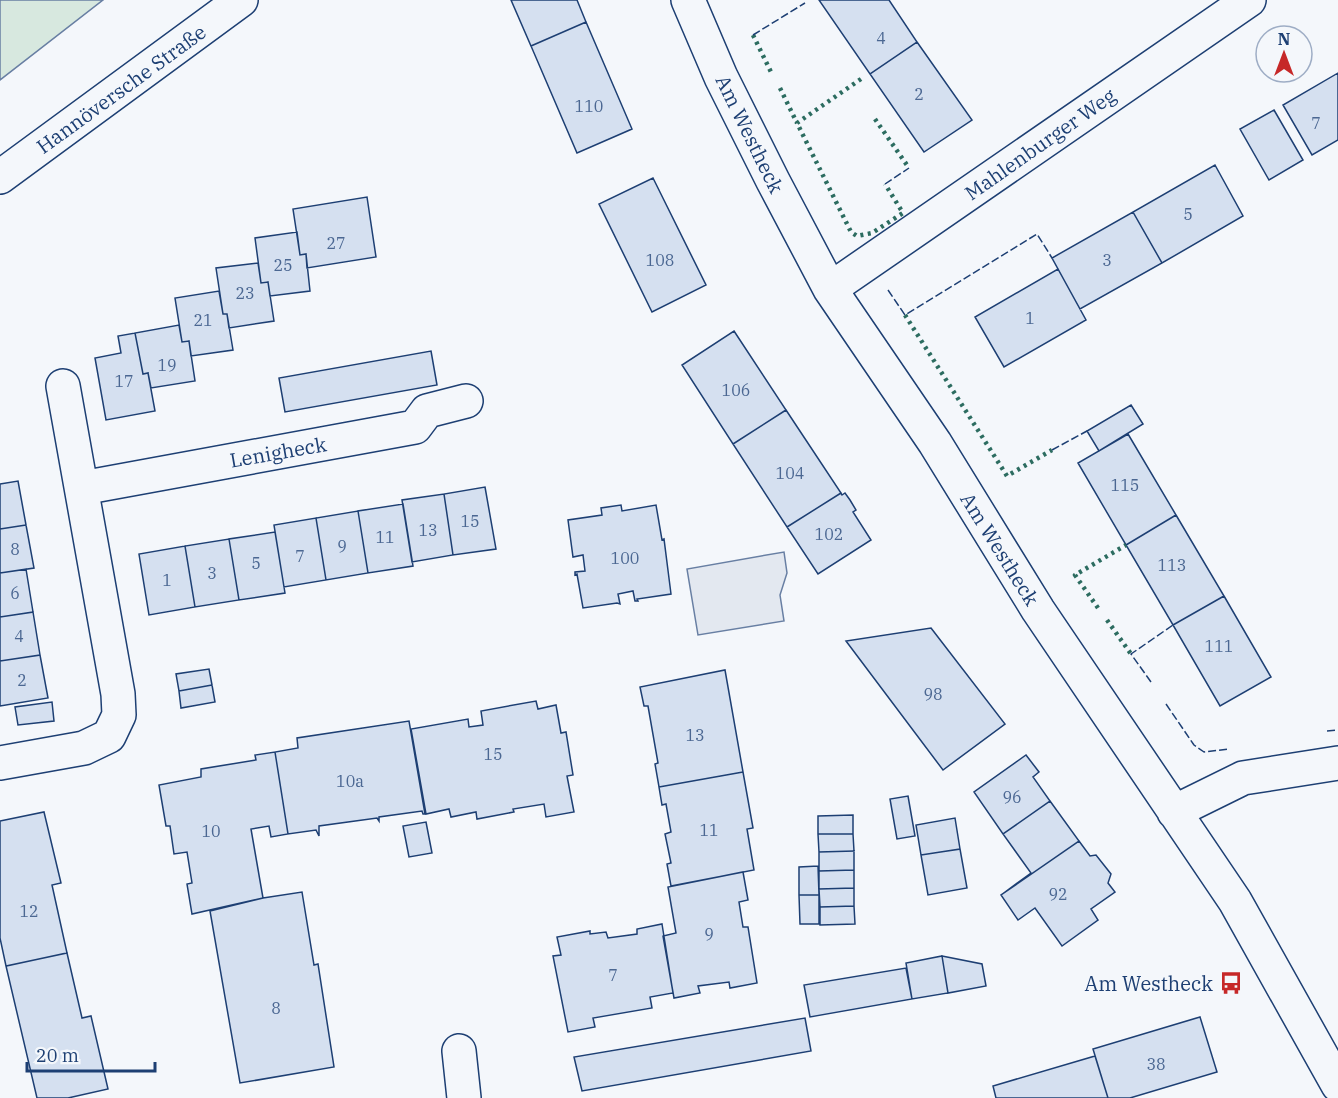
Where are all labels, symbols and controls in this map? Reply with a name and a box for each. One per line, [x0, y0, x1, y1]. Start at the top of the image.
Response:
street label: Hannöversche Straße [31, 18, 211, 160]
north arrow [1254, 24, 1314, 84]
house number: 4 [876, 28, 886, 48]
text: N [1278, 29, 1290, 49]
street label: Am Westheck [710, 70, 790, 198]
street label: Mahlenburger Weg [959, 82, 1121, 206]
house number: 2 [914, 84, 924, 104]
house number: 110 [575, 96, 603, 116]
house number: 7 [1311, 113, 1321, 133]
house number: 5 [1183, 204, 1193, 224]
house number: 27 [326, 233, 346, 253]
house number: 108 [646, 250, 674, 270]
house number: 3 [1102, 250, 1112, 270]
house number: 25 [273, 255, 293, 275]
house number: 23 [235, 283, 255, 303]
house number: 1 [1025, 308, 1035, 328]
house number: 21 [193, 310, 213, 330]
house number: 19 [157, 355, 177, 375]
house number: 17 [114, 371, 134, 391]
house number: 106 [722, 380, 750, 400]
street label: Lenigheck [228, 430, 329, 474]
house number: 104 [776, 463, 804, 483]
house number: 115 [1111, 475, 1139, 495]
street label: Am Westheck [955, 487, 1046, 611]
house number: 15 [460, 511, 480, 531]
house number: 13 [418, 520, 438, 540]
house number: 102 [815, 524, 843, 544]
house number: 11 [375, 527, 395, 547]
house number: 9 [337, 536, 347, 556]
house number: 8 [10, 539, 20, 559]
house number: 7 [295, 546, 305, 566]
house number: 100 [611, 548, 639, 568]
house number: 5 [251, 553, 261, 573]
house number: 113 [1158, 555, 1186, 575]
house number: 3 [207, 563, 217, 583]
house number: 1 [162, 570, 172, 590]
house number: 6 [10, 583, 20, 603]
house number: 4 [14, 626, 24, 646]
house number: 111 [1205, 636, 1233, 656]
house number: 2 [17, 670, 27, 690]
house number: 98 [923, 684, 943, 704]
house number: 13 [685, 725, 705, 745]
house number: 15 [483, 744, 503, 764]
house number: 10a [336, 771, 364, 791]
house number: 96 [1002, 787, 1022, 807]
house number: 11 [699, 820, 719, 840]
house number: 10 [201, 821, 221, 841]
house number: 92 [1048, 884, 1068, 904]
house number: 12 [19, 901, 39, 921]
house number: 9 [704, 924, 714, 944]
house number: 7 [608, 965, 618, 985]
place label: Am Westheck [1085, 970, 1213, 997]
bus stop icon: Am Westheck [1218, 970, 1244, 996]
house number: 8 [271, 998, 281, 1018]
scale bar [27, 1035, 154, 1073]
text: 20 m [36, 1044, 79, 1067]
house number: 38 [1146, 1054, 1166, 1074]

